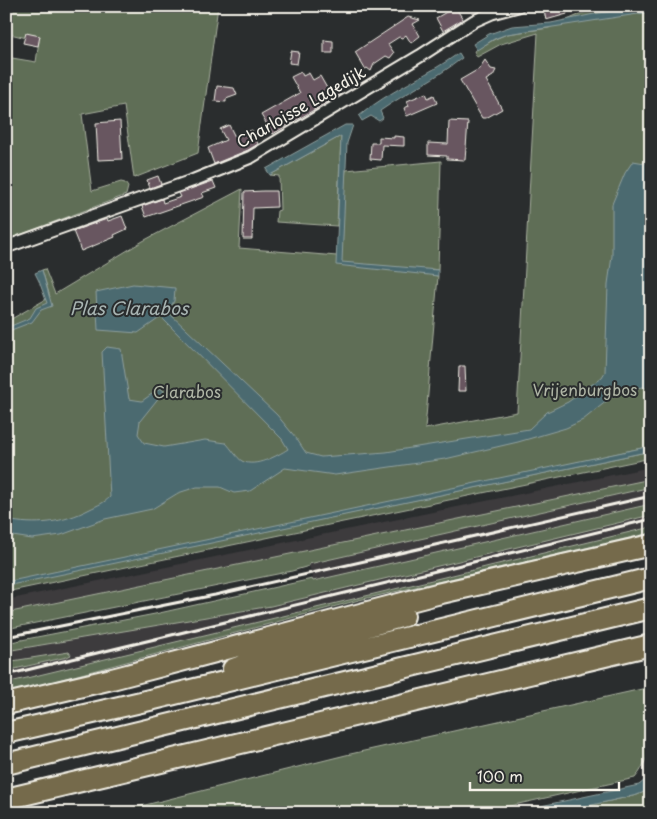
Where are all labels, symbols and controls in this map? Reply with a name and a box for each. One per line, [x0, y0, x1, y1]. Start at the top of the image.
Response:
street label: Charloisse Lagedijk [231, 59, 370, 153]
water label: Plas Clarabos [70, 294, 190, 321]
park label: Vrijenburgbos [533, 377, 637, 401]
park label: Clarabos [153, 379, 221, 403]
scale bar [470, 759, 618, 791]
text: 100 m [477, 764, 523, 787]

